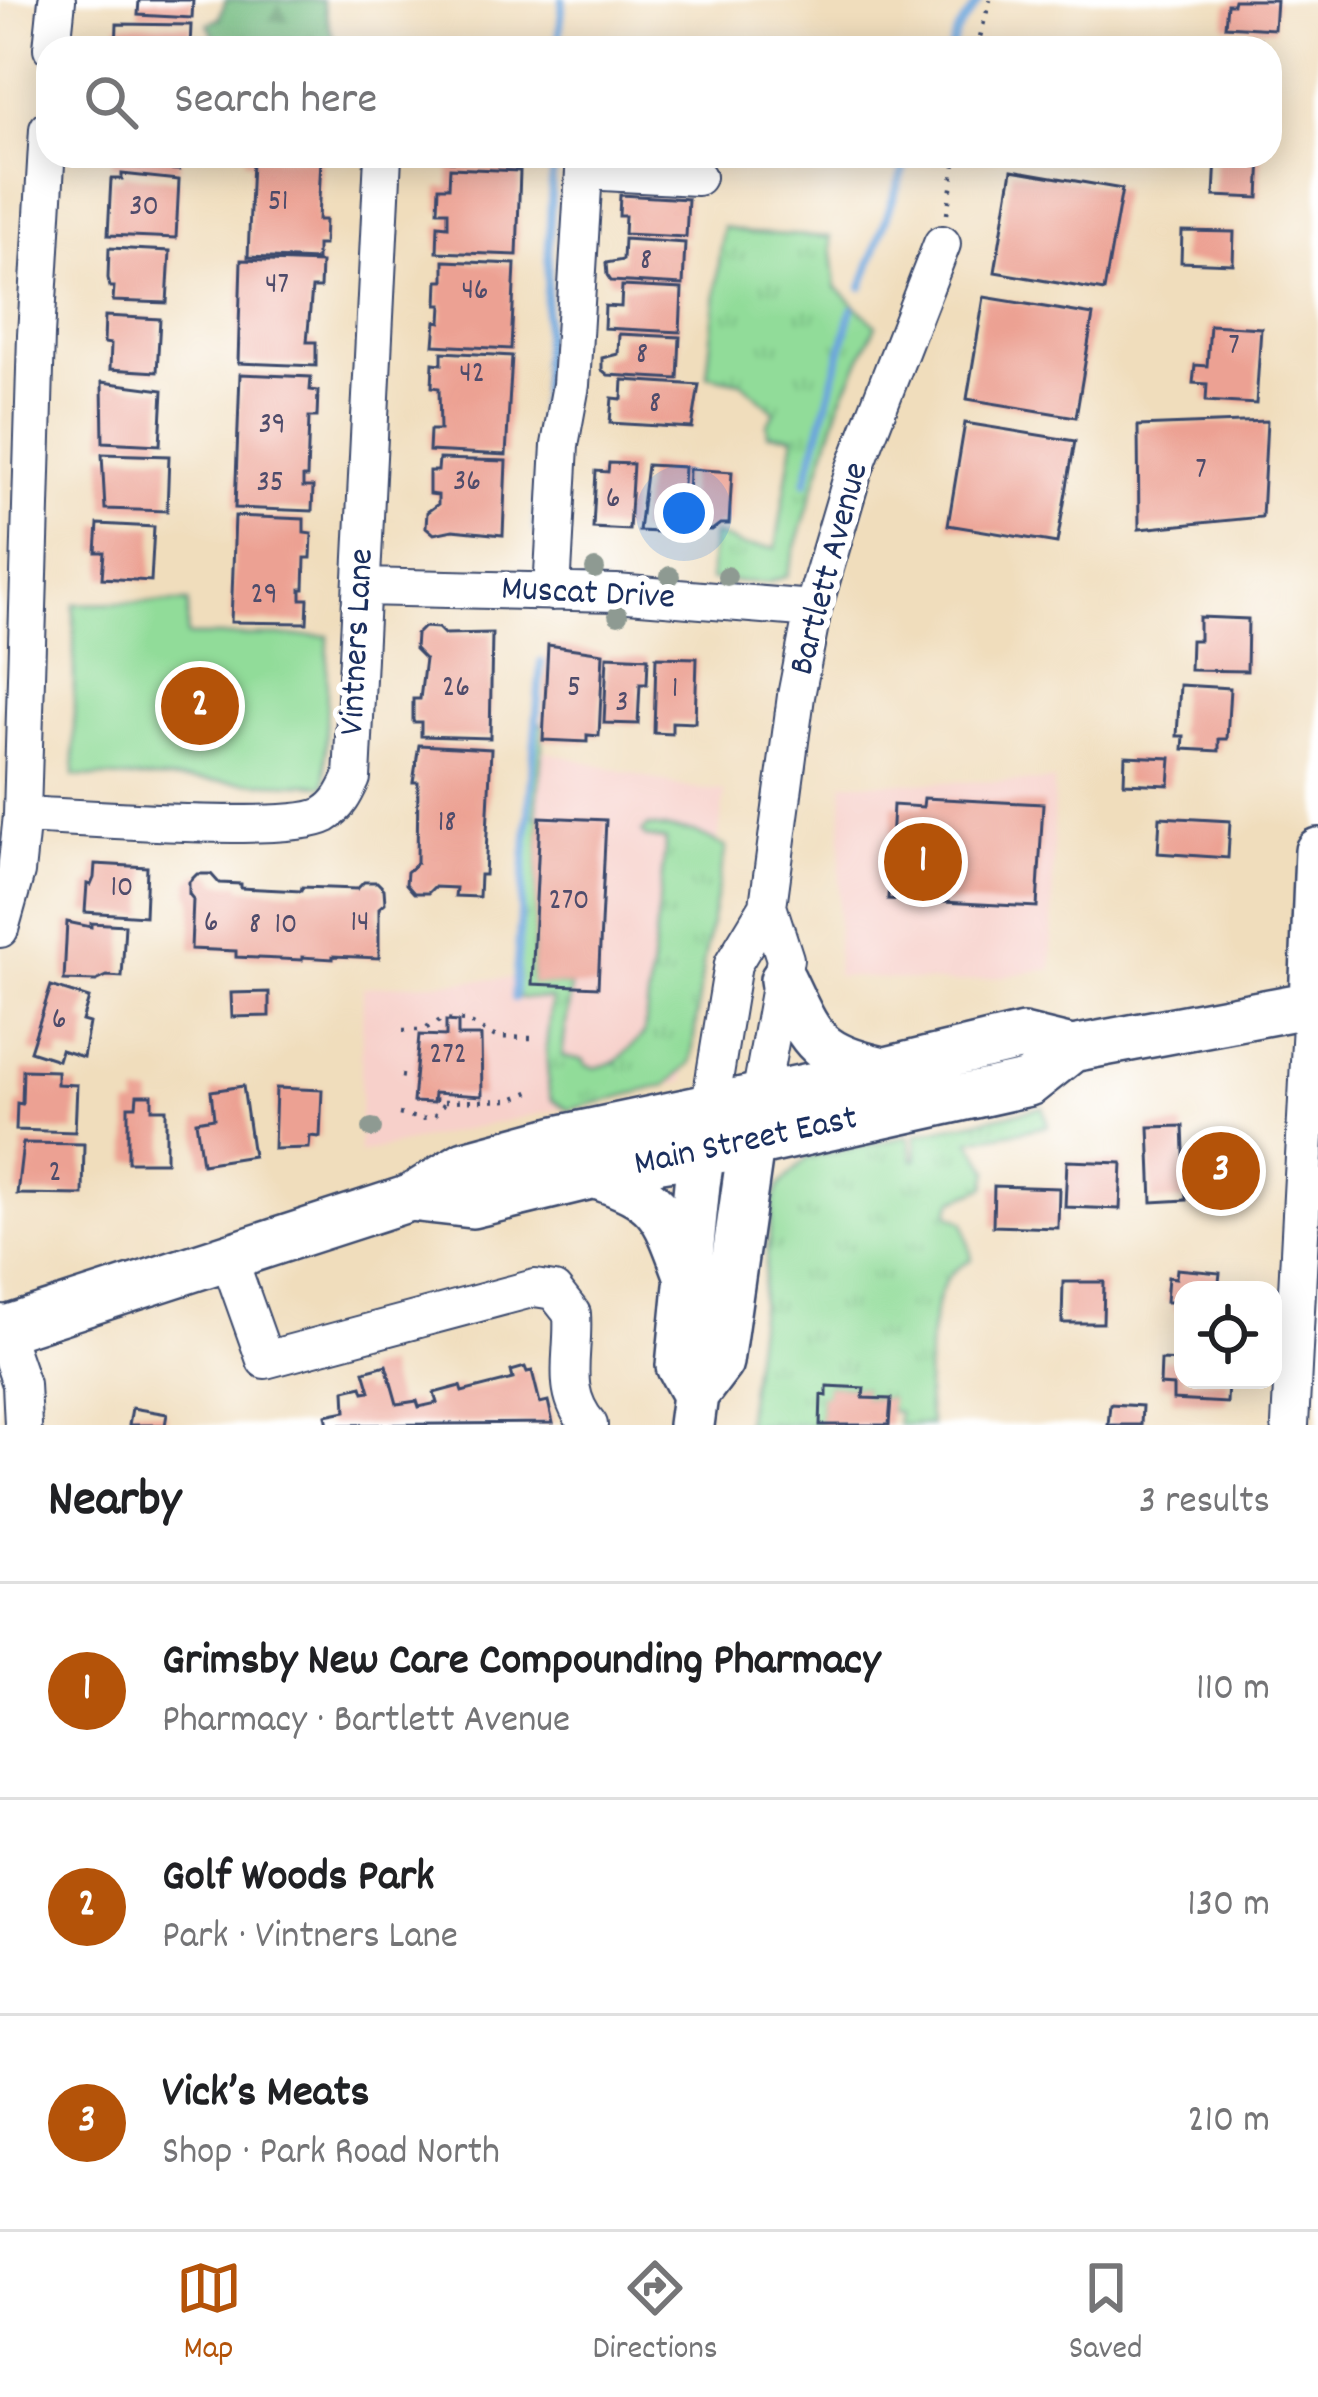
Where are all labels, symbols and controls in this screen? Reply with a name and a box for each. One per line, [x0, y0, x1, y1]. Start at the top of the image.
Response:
search box [36, 36, 1282, 168]
icon: search [78, 69, 144, 135]
text: Search here [174, 70, 377, 134]
house number: 51 [268, 182, 288, 225]
house number: 30 [129, 187, 159, 230]
house number: 8 [640, 241, 652, 284]
house number: 47 [265, 265, 289, 308]
house number: 46 [461, 271, 489, 314]
house number: 7 [1228, 326, 1240, 369]
house number: 8 [636, 335, 648, 378]
house number: 42 [459, 354, 485, 397]
house number: 8 [649, 384, 661, 427]
house number: 39 [258, 405, 286, 448]
house number: 7 [1195, 450, 1207, 493]
street label: Bartlett Avenue [778, 457, 884, 681]
house number: 36 [453, 462, 481, 505]
house number: 35 [256, 463, 284, 506]
house number: 6 [606, 479, 620, 522]
your location [654, 483, 714, 543]
street label: Vintners Lane [328, 547, 390, 737]
street label: Muscat Drive [500, 564, 676, 626]
house number: 29 [251, 575, 277, 618]
pin: 2 [161, 661, 239, 751]
house number: 26 [442, 668, 470, 711]
house number: 5 [567, 668, 581, 711]
house number: 1 [672, 669, 678, 712]
house number: 3 [615, 683, 629, 726]
house number: 18 [438, 803, 456, 846]
pin: 1 [884, 817, 962, 907]
house number: 10 [111, 868, 133, 911]
house number: 270 [549, 881, 589, 924]
house number: 6 [204, 903, 218, 946]
house number: 14 [350, 903, 370, 946]
house number: 8 [249, 905, 261, 948]
house number: 10 [275, 905, 297, 948]
house number: 6 [52, 1000, 66, 1043]
house number: 272 [429, 1035, 467, 1078]
street label: Main Street East [630, 1094, 862, 1192]
pin: 3 [1182, 1126, 1260, 1216]
house number: 2 [48, 1153, 62, 1196]
map controls [1174, 1281, 1282, 1389]
button: locate [1174, 1281, 1282, 1389]
text: Nearby [48, 1467, 181, 1539]
text: 3 results [1139, 1476, 1270, 1531]
text: Grimsby New Care Compounding Pharmacy [162, 1631, 880, 1695]
text: 1 [83, 1663, 91, 1718]
text: 110 m [1196, 1663, 1270, 1718]
text: Pharmacy · Bartlett Avenue [162, 1695, 570, 1750]
text: Golf Woods Park [162, 1847, 435, 1911]
text: 2 [78, 1879, 96, 1934]
text: 130 m [1187, 1879, 1270, 1934]
text: Park · Vintners Lane [162, 1911, 458, 1966]
text: Vick’s Meats [162, 2063, 369, 2127]
text: 3 [78, 2095, 96, 2150]
text: 210 m [1187, 2095, 1270, 2150]
text: Shop · Park Road North [162, 2127, 500, 2182]
tab: Map [176, 2255, 242, 2374]
tab: Directions [593, 2255, 718, 2374]
tab: Saved [1069, 2255, 1142, 2374]

